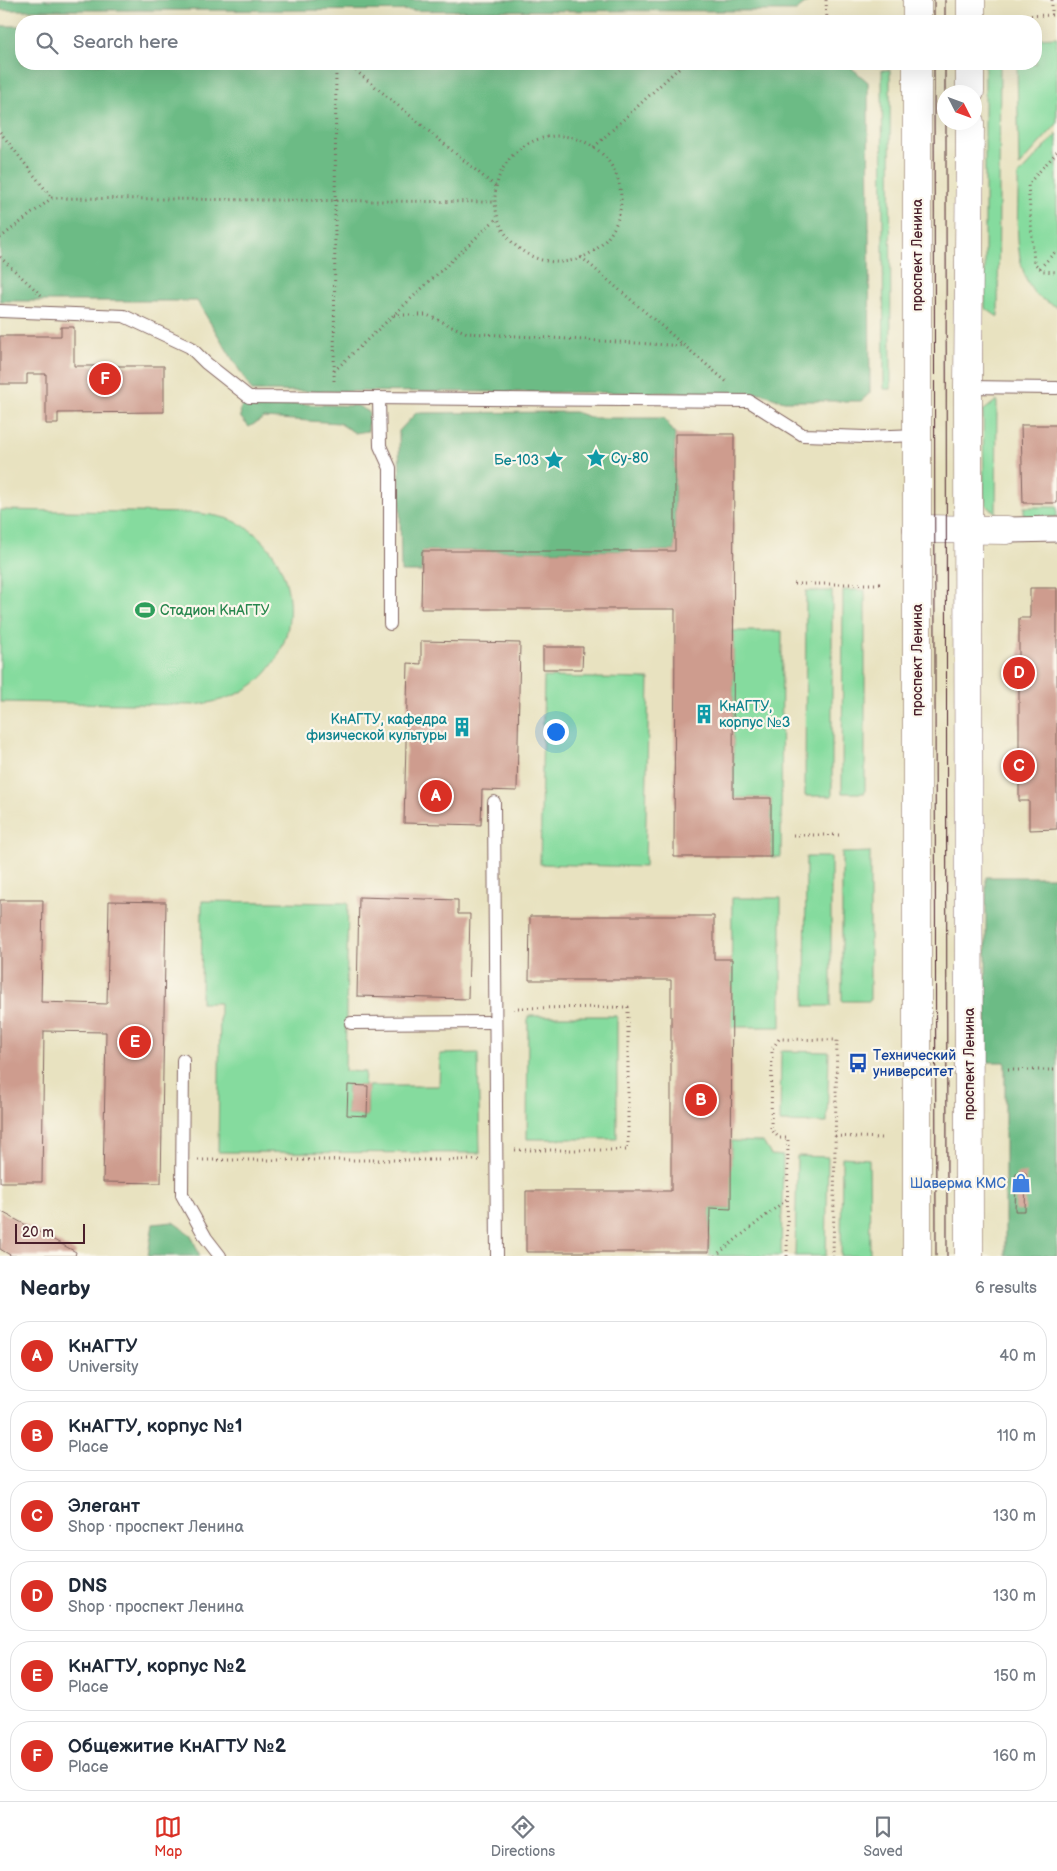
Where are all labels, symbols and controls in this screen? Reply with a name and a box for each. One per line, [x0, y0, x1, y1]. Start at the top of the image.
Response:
search box [15, 15, 1042, 70]
icon: search [33, 29, 61, 57]
text: Search here [73, 31, 178, 54]
north arrow [937, 85, 982, 130]
street label: проспект Ленина [909, 198, 926, 311]
pin: F [89, 360, 121, 398]
place icon: Су-80 [585, 447, 607, 469]
place icon: Бе-103 [543, 449, 565, 471]
place label: Су-80 [611, 450, 648, 467]
place label: Бе-103 [494, 452, 539, 469]
sports icon: Стадион КнАГТУ [134, 599, 156, 621]
place label: Стадион КнАГТУ [160, 602, 270, 619]
street label: проспект Ленина [909, 603, 926, 716]
pin: D [1003, 654, 1035, 692]
place label: КнАГТУ, корпус №3 [719, 698, 790, 731]
building icon: КнАГТУ, корпус №3 [693, 703, 715, 725]
place label: КнАГТУ, кафедра физической культуры [306, 711, 448, 744]
building icon: КнАГТУ, кафедра физической культуры [451, 716, 473, 738]
your location [543, 719, 569, 745]
pin: C [1003, 747, 1035, 785]
pin: A [420, 777, 452, 815]
street label: проспект Ленина [961, 1007, 978, 1120]
pin: E [119, 1023, 151, 1061]
place label: Технический университет [873, 1047, 956, 1080]
bus stop icon: Технический университет [847, 1052, 869, 1074]
pin: B [685, 1081, 717, 1119]
shop icon: Шаверма КМС [1010, 1172, 1032, 1194]
place label: Шаверма КМС [910, 1175, 1007, 1192]
scale bar [15, 1221, 85, 1244]
text: 20 m [22, 1224, 54, 1241]
text: Nearby [20, 1276, 90, 1301]
text: 6 results [975, 1279, 1037, 1298]
text: КнАГТУ [68, 1335, 138, 1358]
text: A [32, 1347, 42, 1366]
text: 40 m [999, 1347, 1036, 1366]
text: University [68, 1358, 139, 1377]
text: КнАГТУ, корпус №1 [68, 1415, 243, 1438]
text: B [31, 1427, 43, 1446]
text: 110 m [997, 1427, 1036, 1446]
text: Place [68, 1438, 109, 1457]
text: Элегант [68, 1495, 140, 1518]
text: C [31, 1507, 43, 1526]
text: 130 m [993, 1507, 1036, 1526]
text: Shop · проспект Ленина [68, 1518, 244, 1537]
text: DNS [68, 1575, 107, 1598]
text: D [31, 1587, 43, 1606]
text: 130 m [993, 1587, 1036, 1606]
text: Shop · проспект Ленина [68, 1598, 244, 1617]
text: КнАГТУ, корпус №2 [68, 1655, 246, 1678]
text: E [32, 1667, 42, 1686]
text: 150 m [994, 1667, 1036, 1686]
text: Place [68, 1678, 109, 1697]
text: Общежитие КнАГТУ №2 [68, 1735, 286, 1758]
text: F [32, 1747, 42, 1766]
text: 160 m [993, 1747, 1036, 1766]
text: Place [68, 1758, 109, 1777]
tab: Map [154, 1813, 182, 1860]
tab: Directions [491, 1813, 555, 1860]
tab: Saved [863, 1813, 903, 1860]

